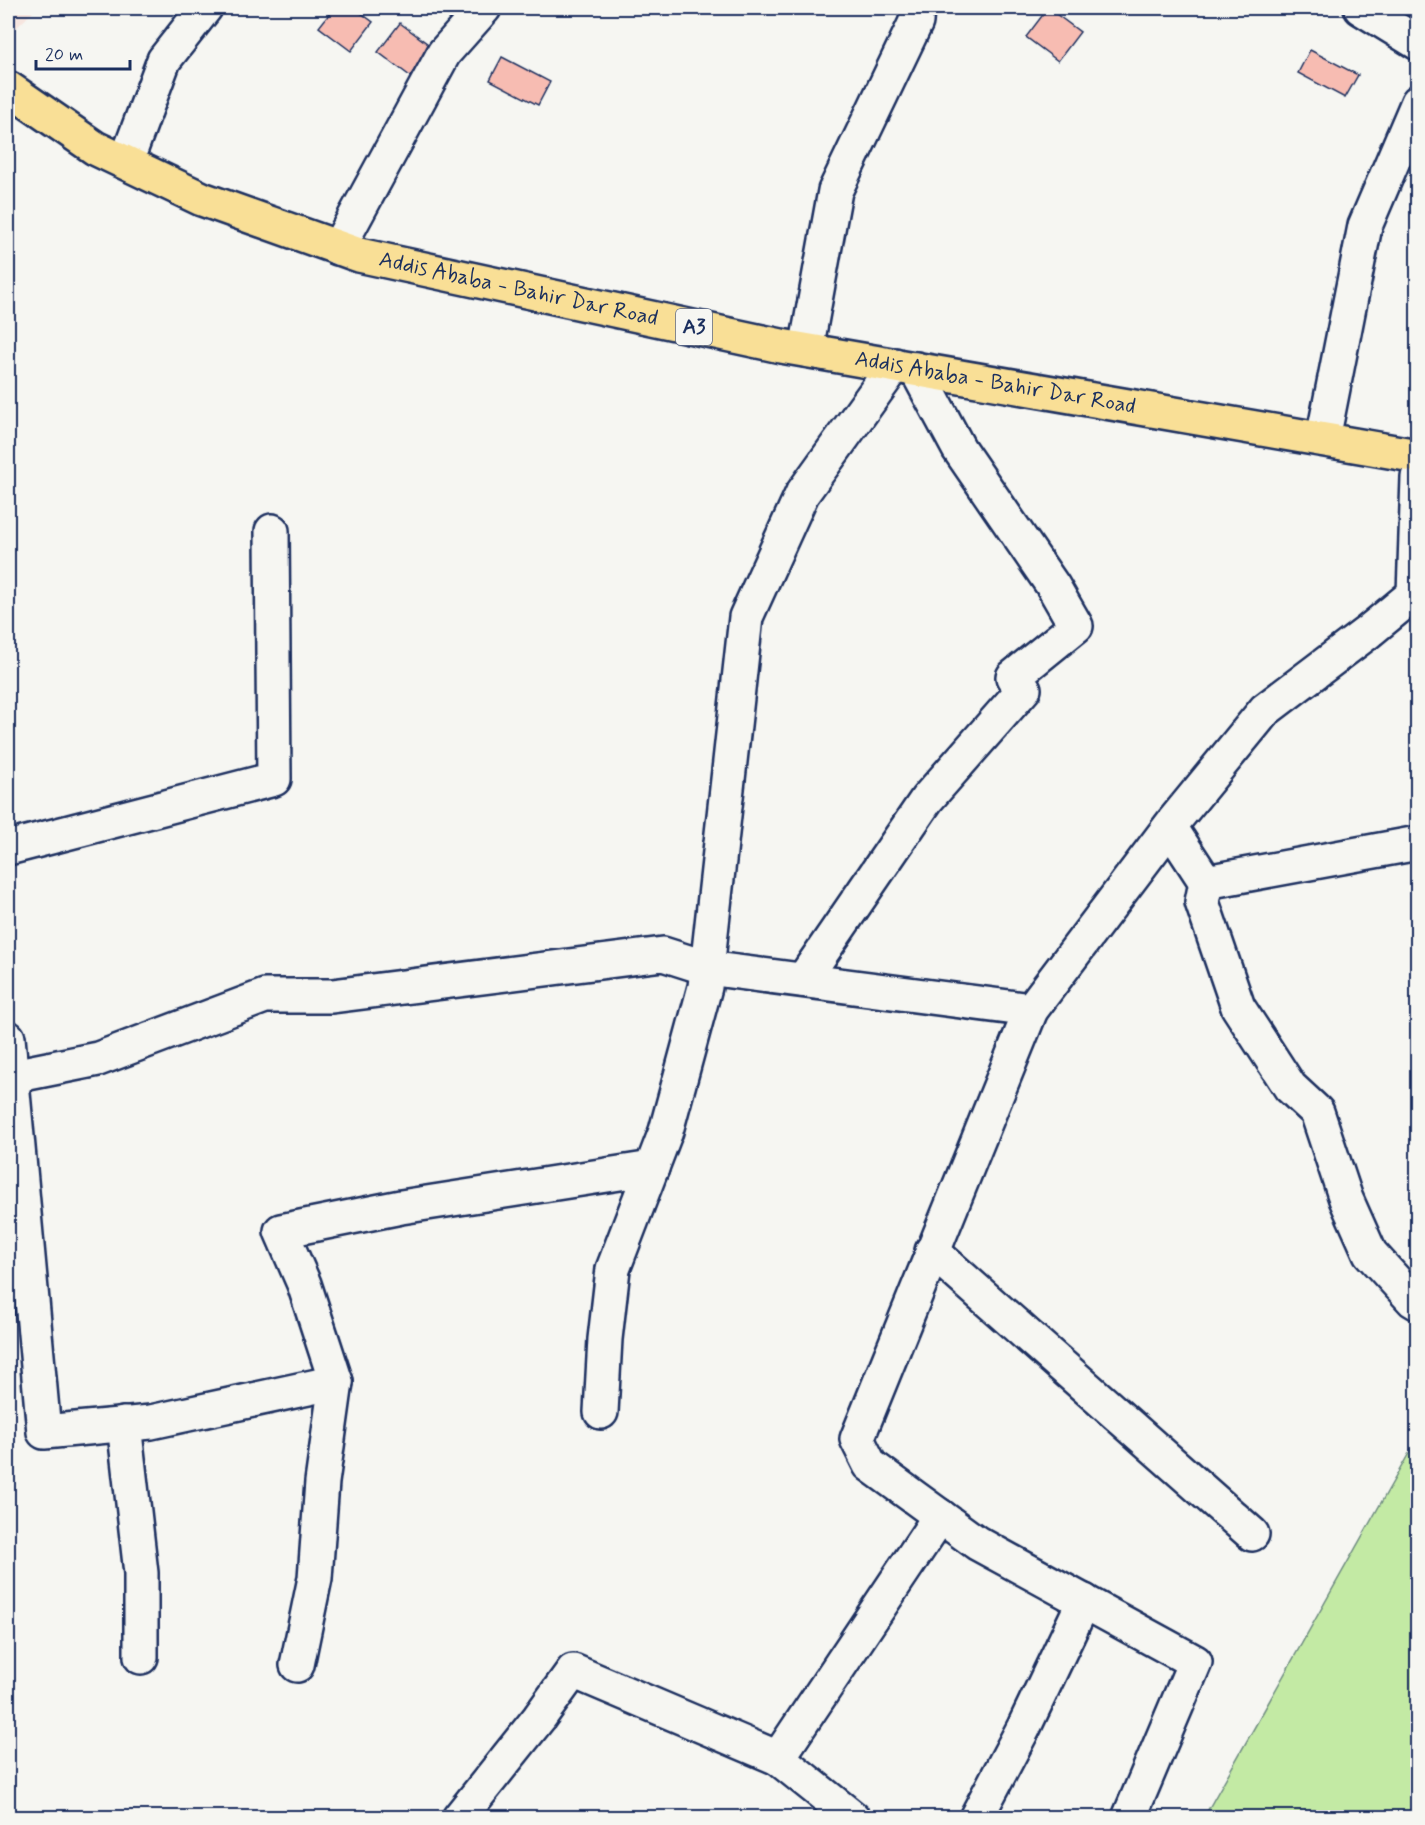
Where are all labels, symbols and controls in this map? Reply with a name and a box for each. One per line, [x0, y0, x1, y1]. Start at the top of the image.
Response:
scale bar [36, 33, 130, 71]
text: 20 m [45, 43, 83, 67]
street label: Addis Ababa - Bahir Dar Road [376, 246, 661, 333]
road number: A3 [676, 309, 712, 345]
street label: Addis Ababa - Bahir Dar Road [853, 345, 1138, 421]

